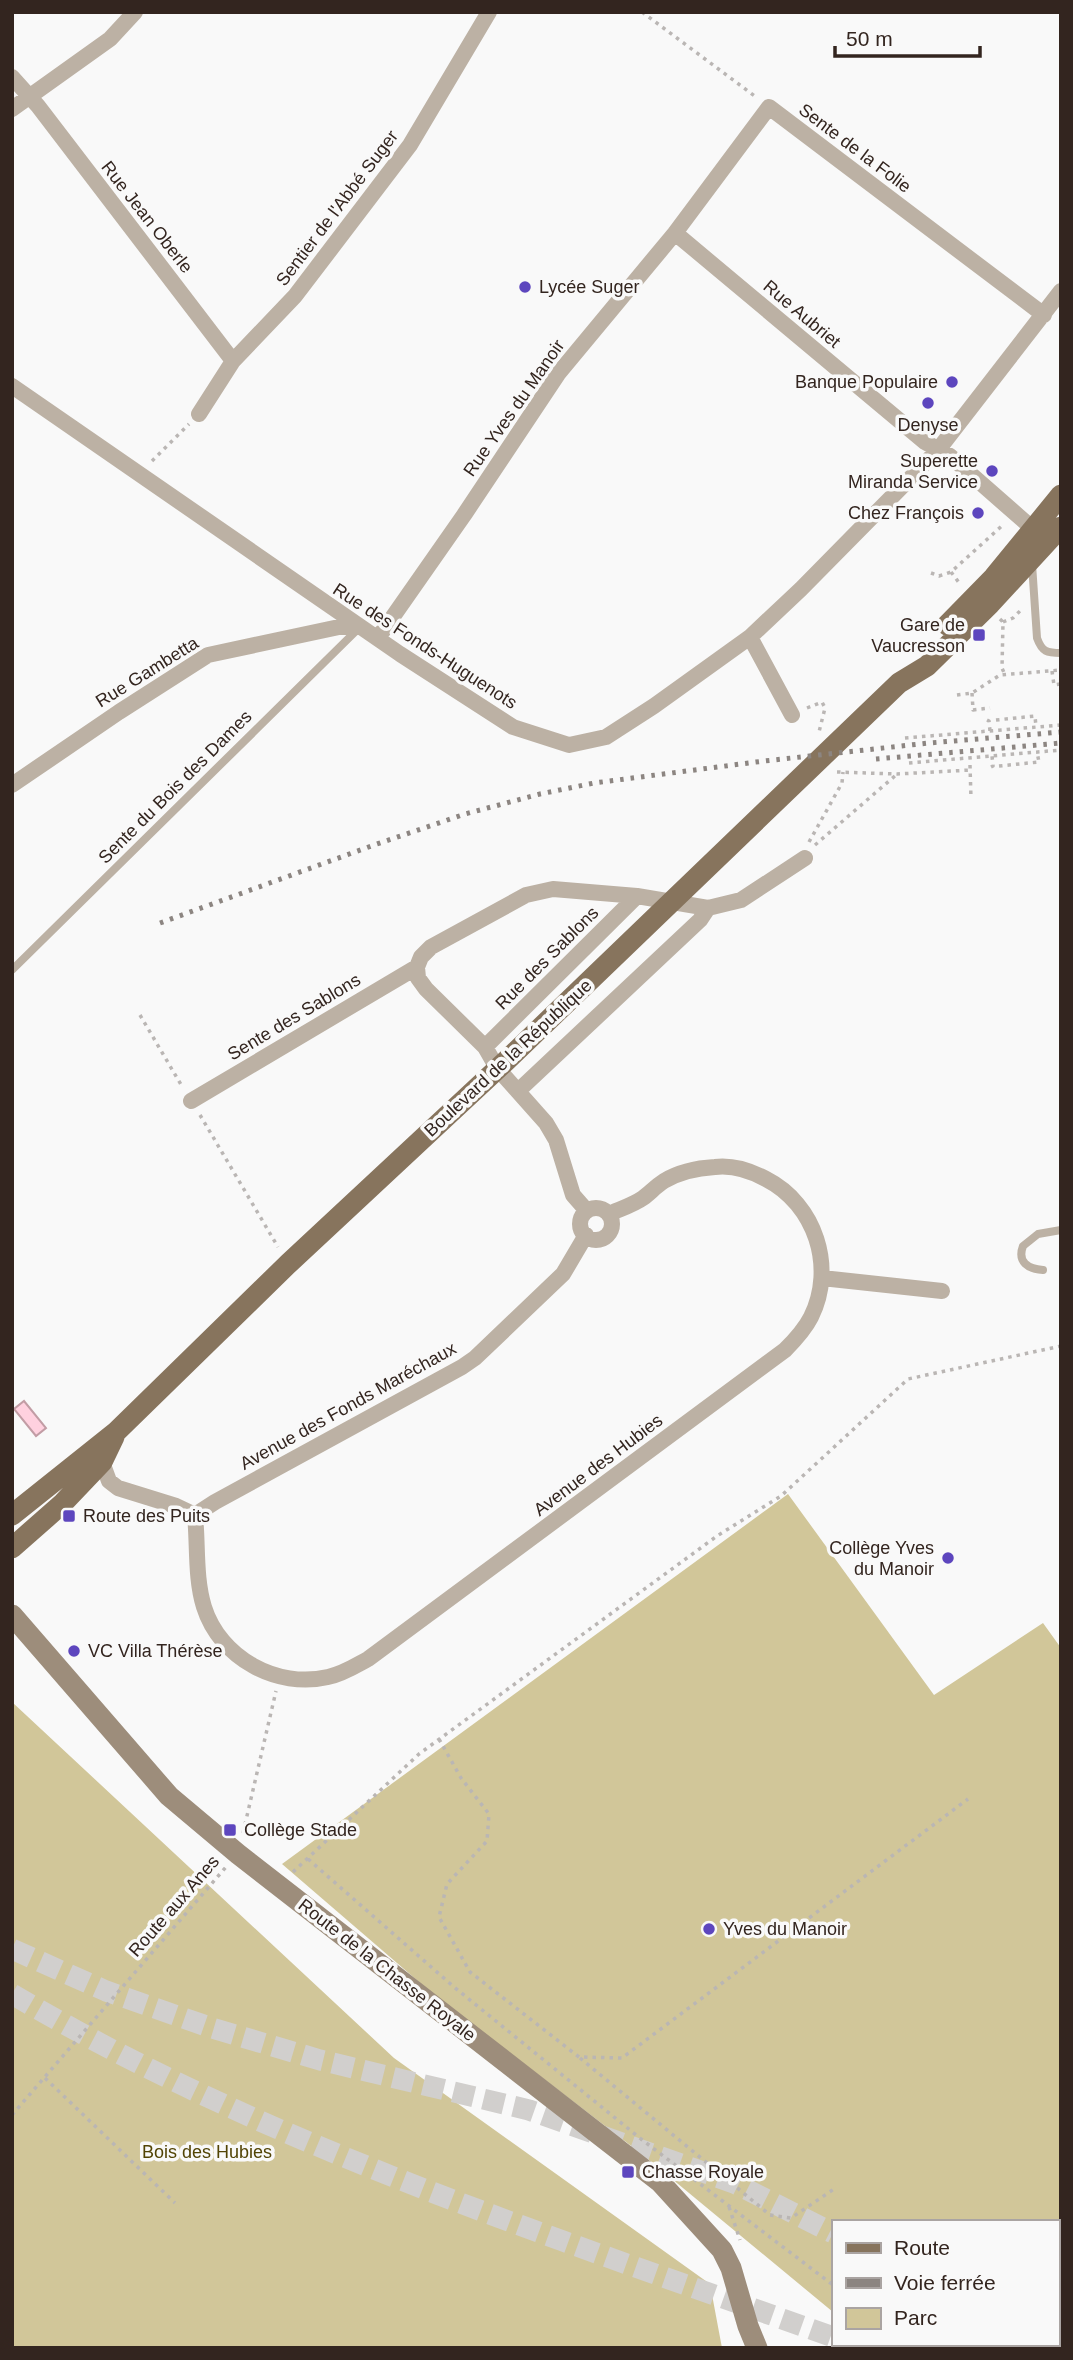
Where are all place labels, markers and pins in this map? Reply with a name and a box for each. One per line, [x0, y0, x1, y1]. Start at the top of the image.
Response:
place label: Lycée Suger [539, 277, 639, 297]
marker: Lycée Suger [517, 279, 533, 295]
place label: Banque Populaire [795, 372, 938, 392]
marker: Banque Populaire [944, 374, 960, 390]
marker: Denyse [920, 395, 936, 411]
place label: Denyse [897, 415, 959, 435]
place label: Superette Miranda Service [848, 451, 978, 492]
marker: Superette Miranda Service [984, 463, 1000, 479]
place label: Chez François [848, 503, 964, 523]
marker: Chez François [970, 505, 986, 521]
place label: Gare de Vaucresson [871, 615, 965, 656]
marker: Gare de Vaucresson [971, 627, 987, 643]
place label: Route des Puits [83, 1506, 210, 1526]
marker: Route des Puits [61, 1508, 77, 1524]
place label: Collège Yves du Manoir [829, 1538, 934, 1579]
marker: Collège Yves du Manoir [940, 1550, 956, 1566]
place label: VC Villa Thérèse [88, 1641, 222, 1661]
marker: VC Villa Thérèse [66, 1643, 82, 1659]
place label: Collège Stade [244, 1820, 357, 1840]
marker: Collège Stade [222, 1822, 238, 1838]
place label: Yves du Manoir [723, 1919, 847, 1939]
marker: Yves du Manoir [701, 1921, 717, 1937]
place label: Chasse Royale [642, 2162, 764, 2182]
marker: Chasse Royale [620, 2164, 636, 2180]

